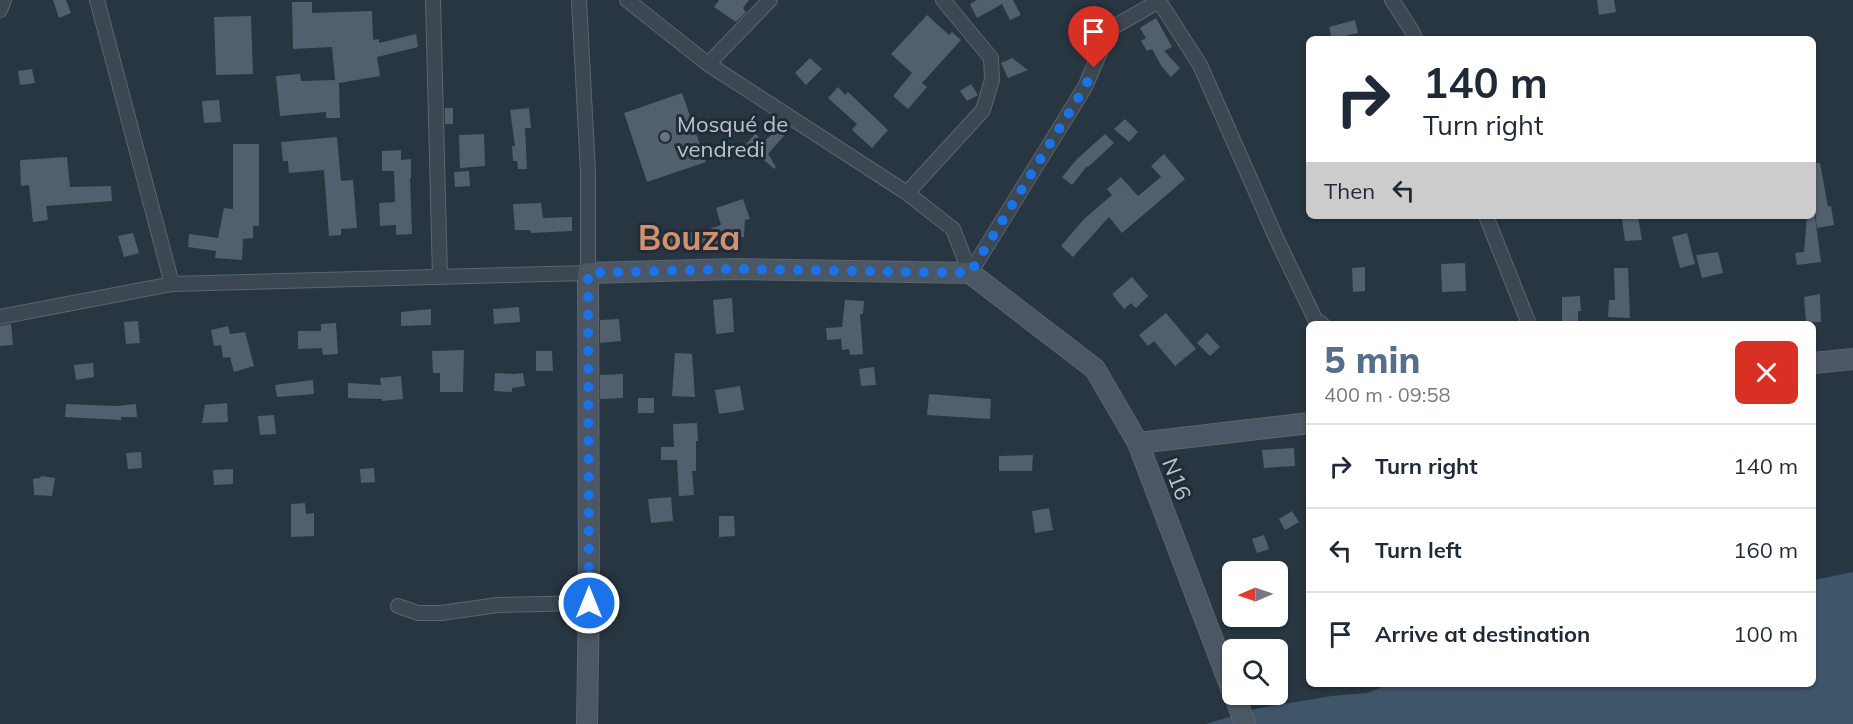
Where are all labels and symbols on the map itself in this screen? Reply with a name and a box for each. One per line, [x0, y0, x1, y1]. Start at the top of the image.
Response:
pin [1068, 6, 1119, 68]
place label: Mosqué de vendredi [677, 110, 788, 163]
marker: Mosqué de vendredi [658, 130, 672, 144]
district label: Bouza [638, 216, 740, 259]
street label: N16 [1156, 454, 1198, 504]
north arrow [1222, 561, 1288, 627]
position arrow [557, 571, 621, 635]

